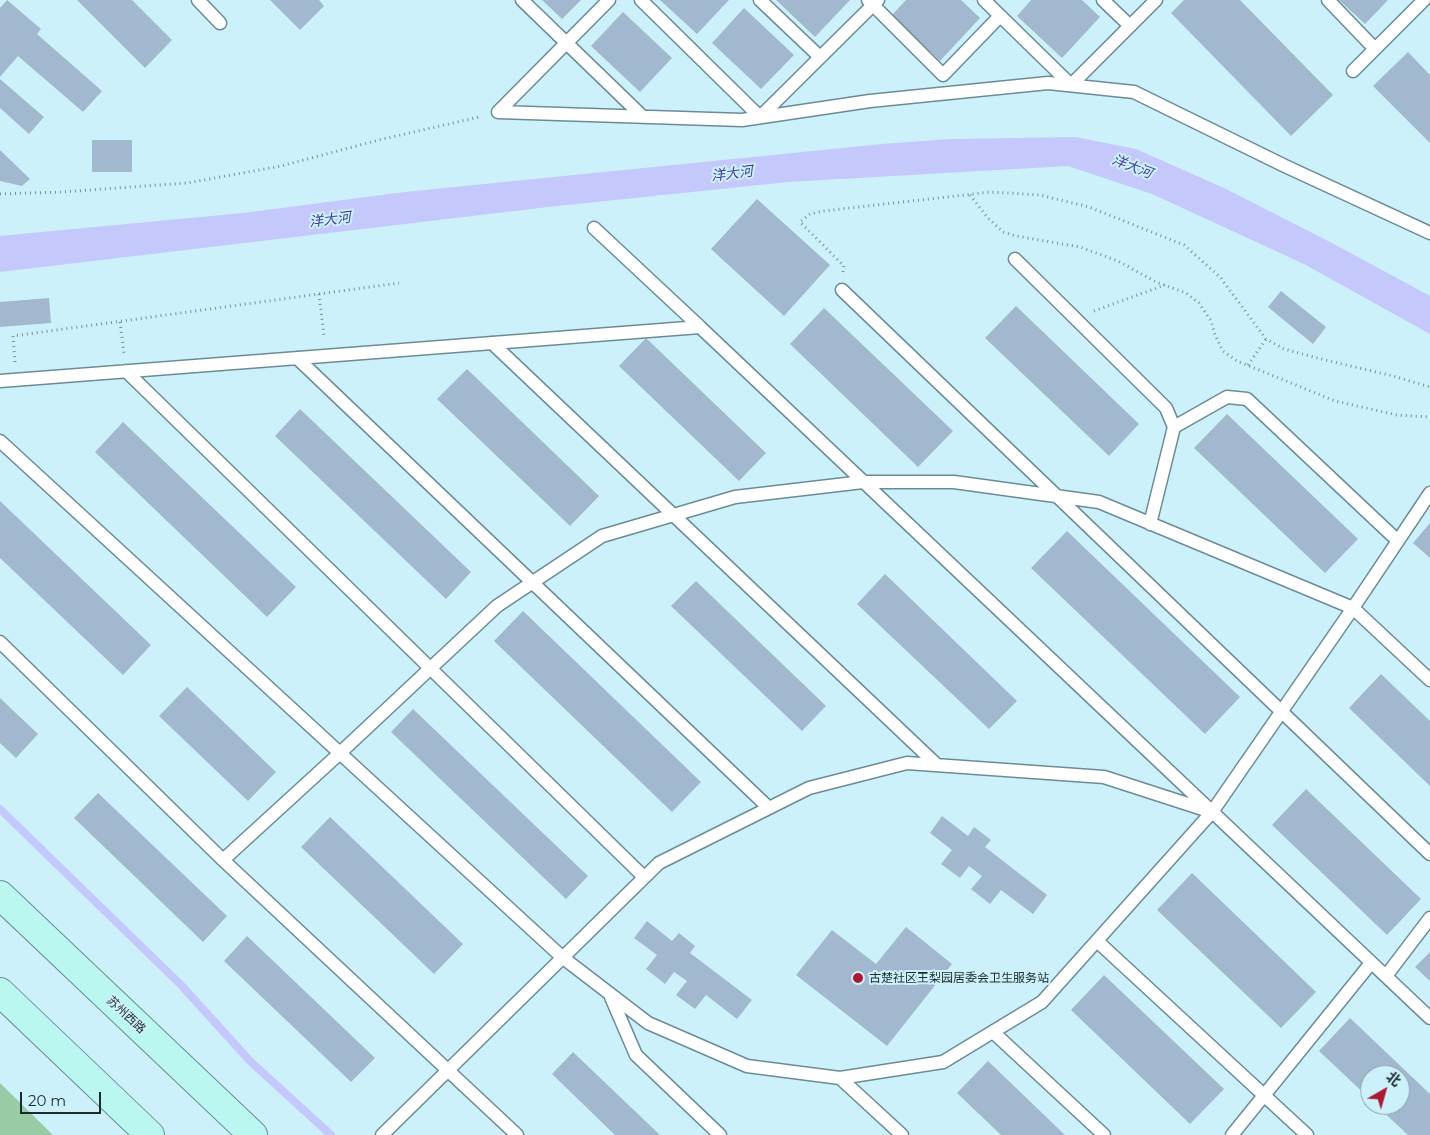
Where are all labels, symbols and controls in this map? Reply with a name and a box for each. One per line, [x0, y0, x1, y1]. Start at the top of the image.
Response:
water label: 洋大河 [1109, 152, 1155, 182]
water label: 洋大河 [710, 163, 754, 185]
water label: 洋大河 [308, 209, 352, 231]
marker: 古楚社区王梨园居委会卫生服务站 [851, 971, 865, 985]
place label: 古楚社区王梨园居委会卫生服务站 [869, 971, 1049, 985]
street label: 苏州西路 [104, 993, 148, 1037]
north arrow [1360, 1065, 1410, 1115]
text: 北 [1383, 1068, 1405, 1090]
scale bar [22, 1082, 104, 1114]
text: 20 m [28, 1091, 66, 1110]

